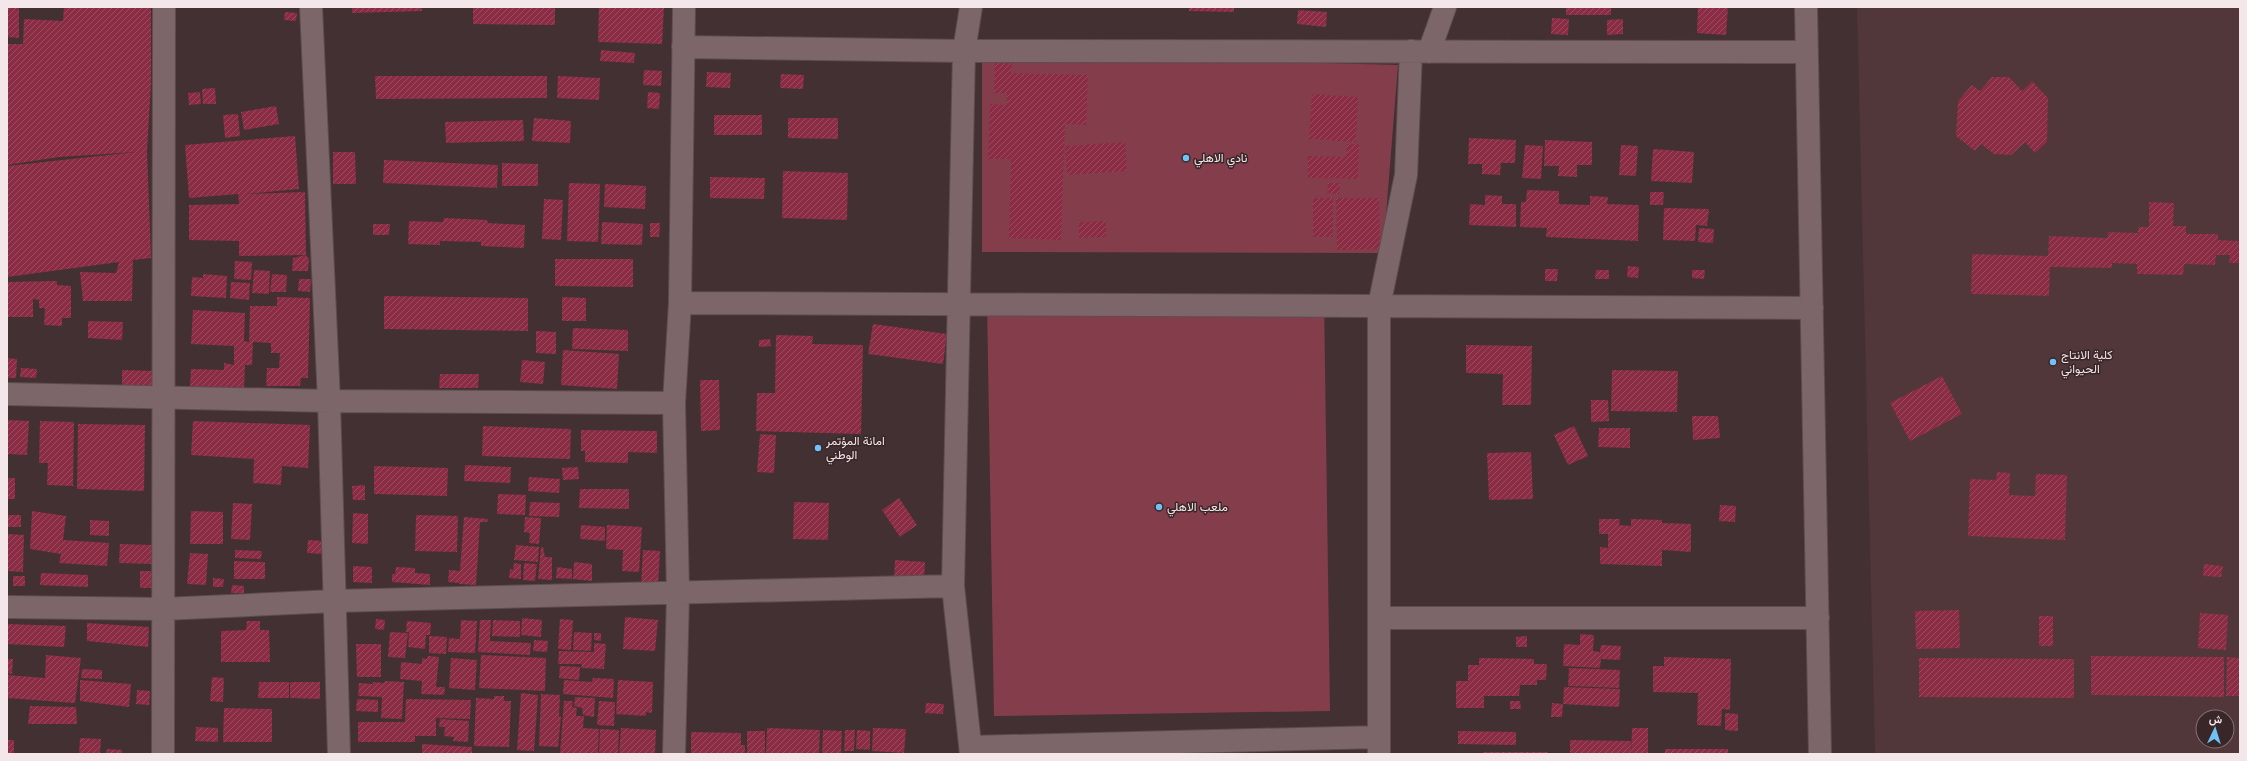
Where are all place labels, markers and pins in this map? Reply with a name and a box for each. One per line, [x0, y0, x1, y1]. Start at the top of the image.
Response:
place label: نادي الاهلي [1194, 151, 1247, 168]
marker: نادي الاهلي [1181, 153, 1191, 163]
place label: كلية الانتاج الحيواني [2061, 348, 2113, 379]
marker: كلية الانتاج الحيواني [2048, 357, 2058, 367]
place label: امانة المؤتمر الوطني [825, 434, 885, 465]
marker: امانة المؤتمر الوطني [813, 443, 823, 453]
place label: ملعب الاهلي [1167, 500, 1228, 517]
marker: ملعب الاهلي [1154, 502, 1164, 512]

